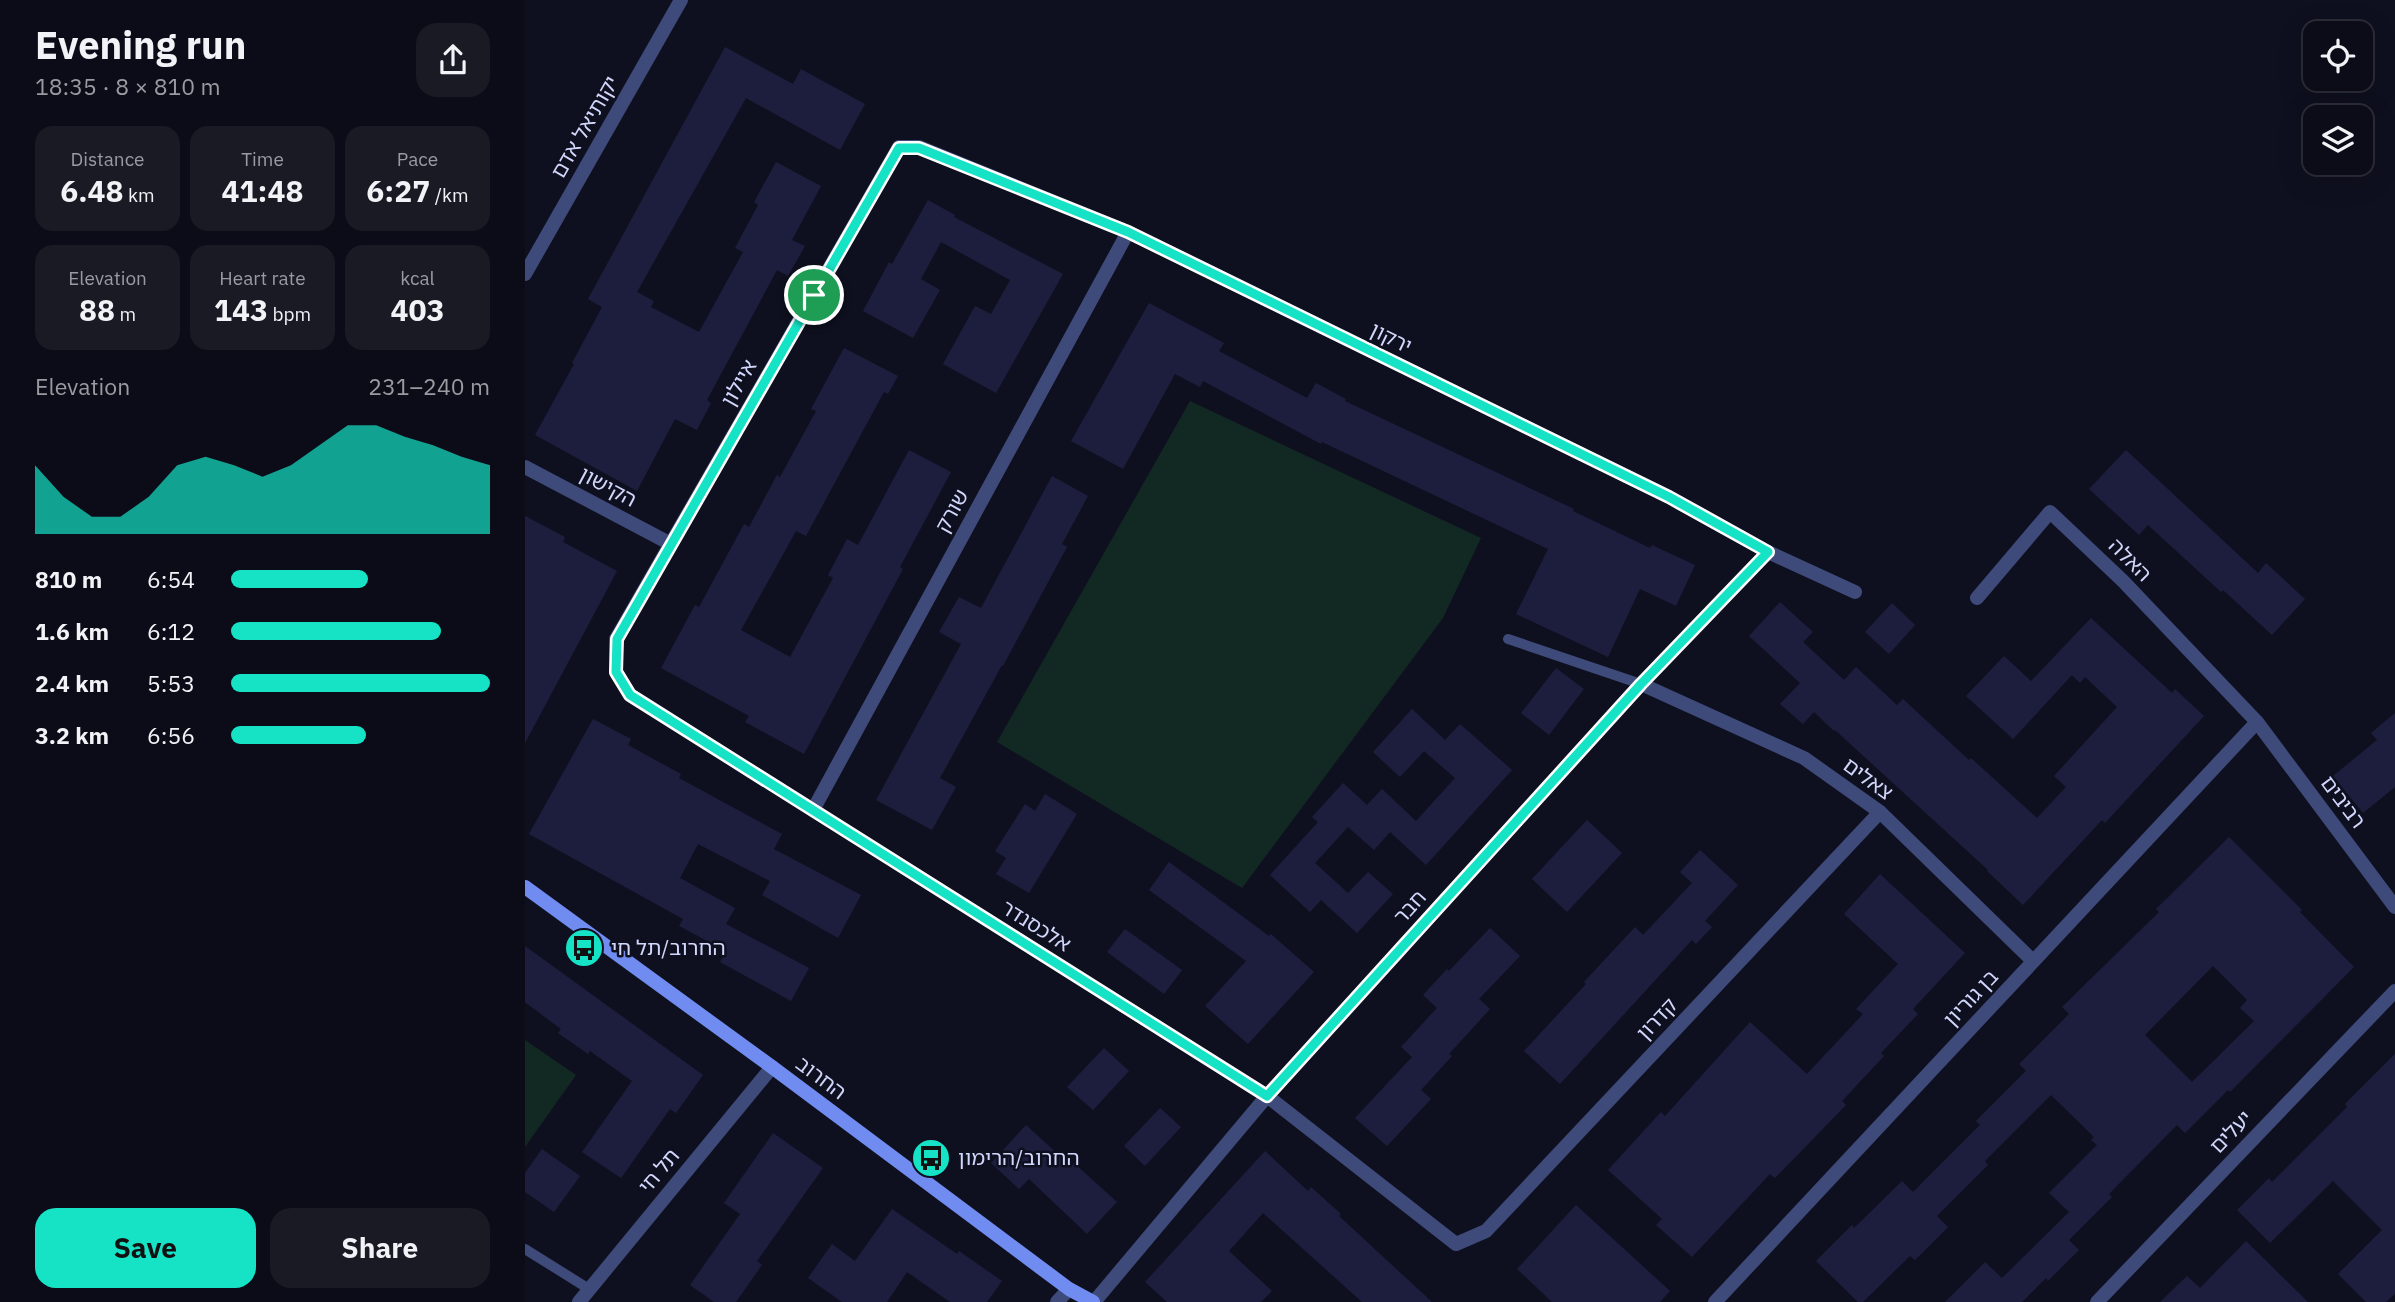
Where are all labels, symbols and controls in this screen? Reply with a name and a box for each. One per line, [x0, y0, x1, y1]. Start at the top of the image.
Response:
text: Evening run [35, 20, 246, 69]
map controls [2303, 21, 2373, 175]
button: locate [2303, 21, 2373, 91]
button: share [416, 23, 490, 97]
street label: יקותיאל אדם [544, 70, 625, 183]
text: 18:35 · 8 × 810 m [35, 71, 221, 101]
button: layers [2303, 105, 2373, 175]
text: Distance [70, 147, 145, 171]
text: Time [241, 147, 284, 171]
text: Pace [397, 147, 438, 171]
text: 6.48 [60, 171, 124, 210]
text: 41:48 [222, 171, 303, 210]
text: 6:27 [366, 171, 430, 210]
text: km [124, 183, 155, 207]
text: /km [430, 183, 469, 207]
pin [784, 265, 844, 325]
text: Elevation [68, 266, 147, 290]
text: Heart rate [219, 266, 306, 290]
text: kcal [400, 266, 435, 290]
icon: arrive [795, 276, 833, 314]
text: 88 [79, 290, 115, 329]
text: 143 [214, 290, 268, 329]
text: 403 [391, 290, 445, 329]
text: m [115, 302, 136, 326]
text: bpm [268, 302, 311, 326]
street label: ירקון [1366, 315, 1417, 359]
street label: איילון [714, 354, 763, 411]
text: Elevation [35, 371, 130, 401]
text: 231–240 m [368, 371, 490, 401]
street label: הקישון [575, 459, 642, 513]
street label: שורק [928, 484, 974, 537]
street label: האלה [2103, 532, 2158, 587]
text: 810 m [35, 564, 102, 594]
text: 6:54 [147, 564, 195, 594]
text: 1.6 km [35, 616, 109, 646]
text: 6:12 [147, 616, 195, 646]
text: 2.4 km [35, 668, 109, 698]
text: 5:53 [147, 668, 195, 698]
text: 3.2 km [35, 720, 109, 750]
text: 6:56 [147, 720, 195, 750]
street label: צאלים [1838, 751, 1899, 806]
street label: רביבים [2315, 769, 2373, 833]
street label: חבר [1387, 883, 1432, 929]
street label: אלכסנדר [996, 893, 1077, 957]
bus stop icon: החרוב/תל חי [563, 927, 605, 969]
place label: החרוב/תל חי [611, 933, 726, 961]
street label: בן גוריון [1937, 963, 2004, 1032]
street label: קדרון [1630, 991, 1683, 1045]
street label: החרוב [791, 1049, 853, 1105]
street label: יעלים [2203, 1104, 2258, 1159]
bus stop icon: החרוב/הרימון [910, 1137, 952, 1179]
street label: תל חי [631, 1142, 685, 1199]
place label: החרוב/הרימון [958, 1143, 1080, 1171]
button: Save [35, 1208, 256, 1288]
button: Share [270, 1208, 490, 1288]

